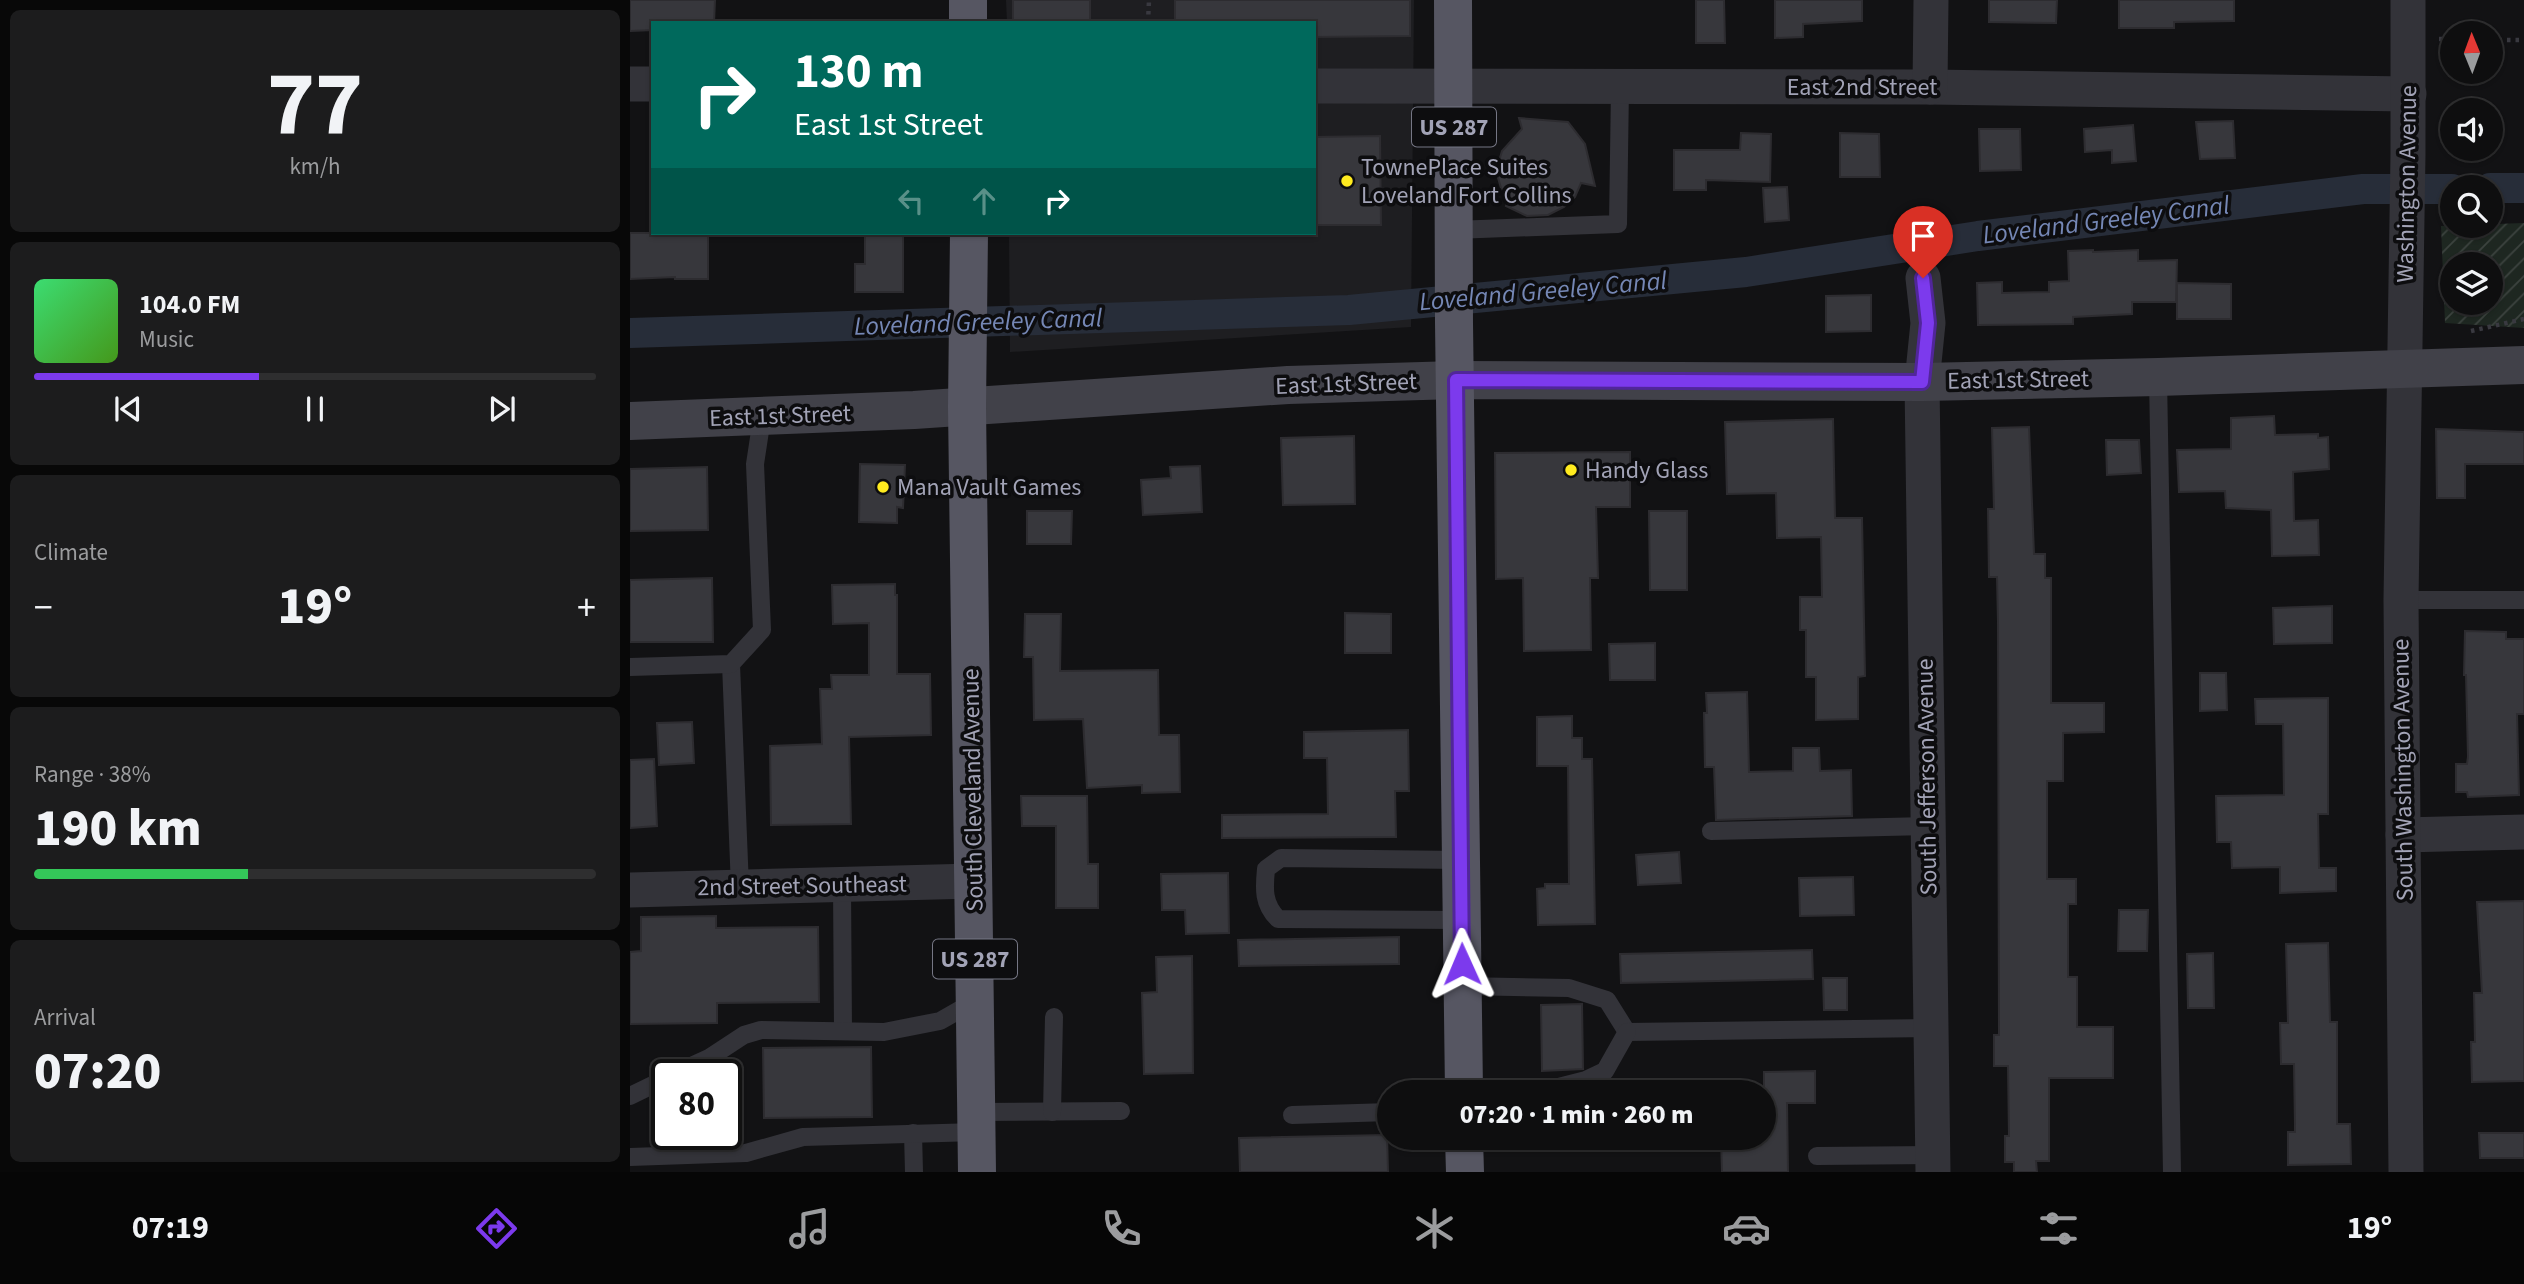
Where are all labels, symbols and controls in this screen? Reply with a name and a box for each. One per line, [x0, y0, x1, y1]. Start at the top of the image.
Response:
north arrow [2440, 21, 2502, 84]
map controls [2440, 21, 2503, 315]
text: 130 m [794, 37, 923, 107]
text: 77 [267, 40, 363, 169]
icon: right [679, 49, 770, 140]
street label: East 2nd Street [1787, 70, 1937, 105]
street label: Washington Avenue [2388, 85, 2426, 283]
button: sound [2440, 98, 2503, 161]
text: East 1st Street [794, 102, 983, 148]
road number: US 287 [1412, 108, 1496, 146]
text: km/h [289, 150, 341, 183]
place label: TownePlace Suites Loveland Fort Collins [1361, 150, 1572, 213]
marker: TownePlace Suites Loveland Fort Collins [1339, 173, 1355, 189]
button: search [2440, 175, 2503, 238]
icon: left [892, 182, 930, 220]
icon: ahead [965, 182, 1003, 220]
icon: right [1038, 182, 1076, 220]
water label: Loveland Greeley Canal [1980, 186, 2232, 254]
pin [1893, 206, 1953, 278]
icon: arrive [1904, 217, 1942, 255]
button: layers [2440, 252, 2503, 315]
water label: Loveland Greeley Canal [1418, 262, 1669, 320]
text: 104.0 FM [139, 286, 240, 323]
water label: Loveland Greeley Canal [853, 299, 1103, 345]
text: Music [139, 323, 194, 356]
street label: East 1st Street [1947, 361, 2089, 399]
street label: East 1st Street [1275, 364, 1417, 404]
icon: previous [109, 390, 147, 428]
icon: pause [296, 390, 334, 428]
icon: next [483, 390, 521, 428]
street label: East 1st Street [709, 396, 851, 436]
place label: Handy Glass [1585, 453, 1708, 488]
marker: Handy Glass [1563, 462, 1579, 478]
place label: Mana Vault Games [897, 470, 1081, 505]
marker: Mana Vault Games [875, 479, 891, 495]
text: Climate [34, 536, 108, 569]
text: 19° [278, 570, 352, 644]
text: − [34, 581, 53, 635]
text: + [577, 581, 596, 635]
street label: South Washington Avenue [2383, 639, 2423, 901]
street label: South Jefferson Avenue [1907, 658, 1947, 896]
street label: South Cleveland Avenue [953, 668, 993, 912]
text: Range · 38% [34, 758, 151, 791]
text: 190 km [34, 792, 202, 866]
street label: 2nd Street Southeast [697, 867, 907, 905]
position arrow [1425, 927, 1499, 1001]
road number: US 287 [933, 940, 1017, 978]
text: Arrival [34, 1001, 96, 1034]
text: 07:20 [34, 1035, 161, 1109]
speed limit sign: 80 [651, 1059, 742, 1150]
text: 07:20 · 1 min · 260 m [1460, 1096, 1693, 1133]
icon: directions [472, 1204, 521, 1253]
icon: music [785, 1204, 834, 1253]
icon: phone [1097, 1204, 1146, 1253]
icon: climate [1410, 1204, 1459, 1253]
icon: car [1722, 1204, 1771, 1253]
icon: filters [2034, 1204, 2083, 1253]
text: 07:19 [132, 1205, 209, 1251]
text: 19° [2347, 1205, 2392, 1251]

